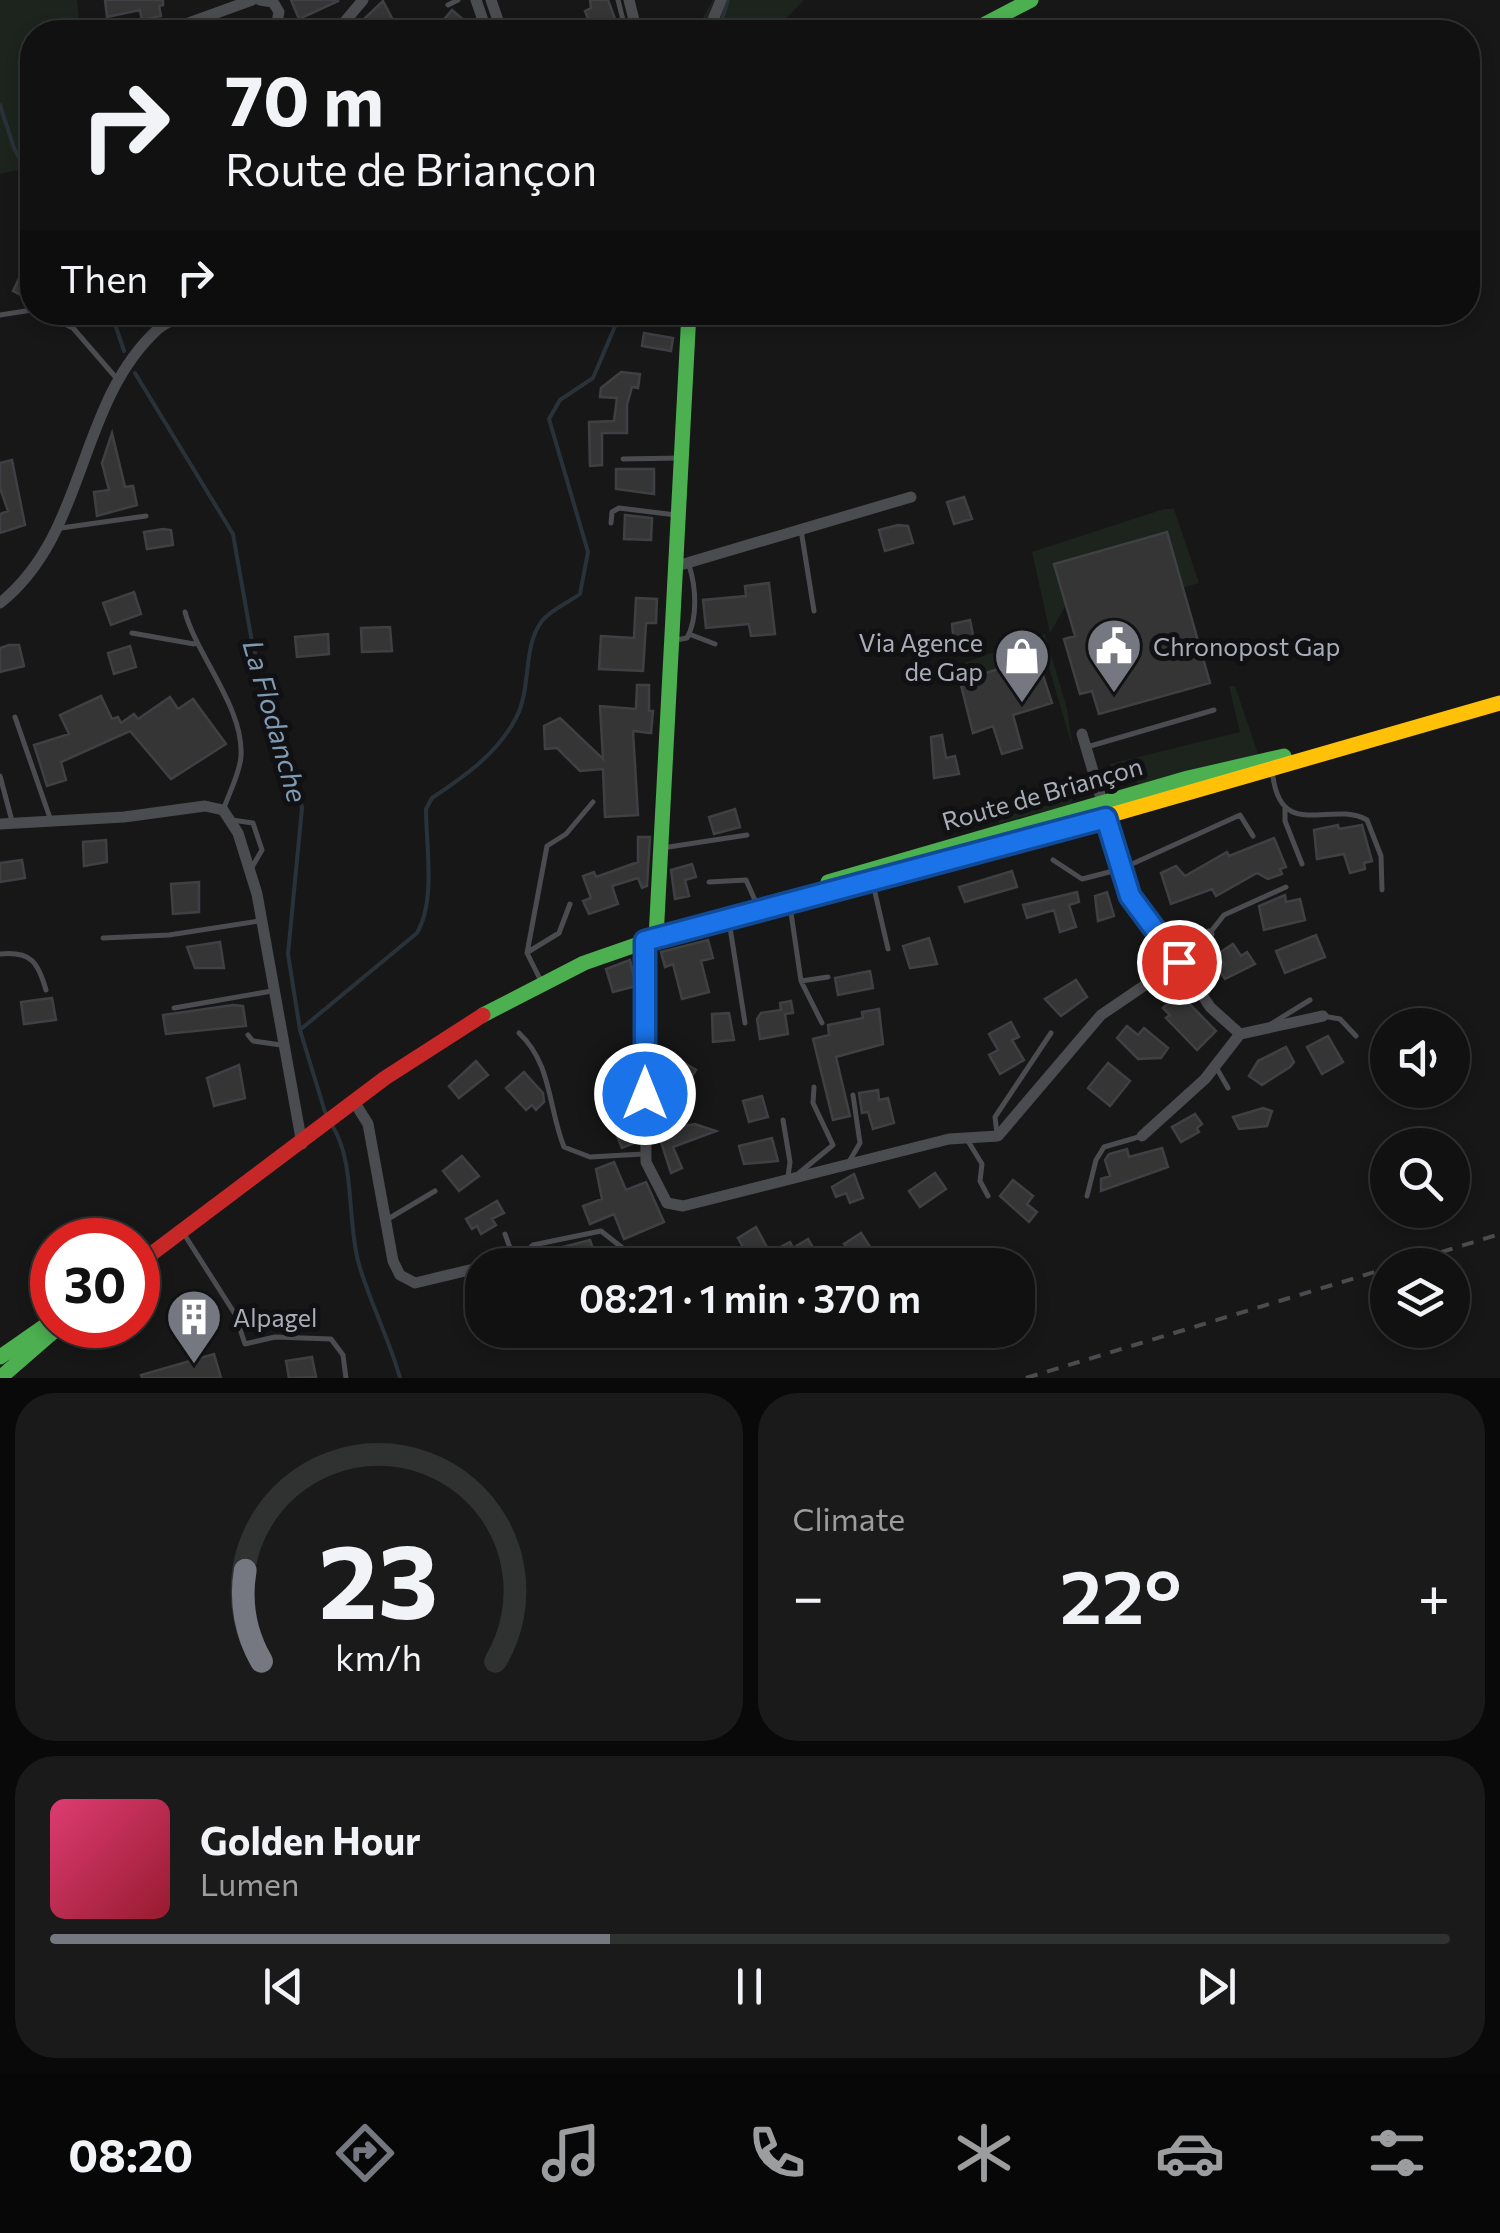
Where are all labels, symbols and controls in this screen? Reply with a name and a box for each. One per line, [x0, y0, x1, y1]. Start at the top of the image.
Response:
text: 70 m [225, 55, 384, 140]
icon: right [60, 60, 190, 190]
text: Route de Briançon [225, 140, 597, 195]
icon: right [168, 250, 223, 305]
text: Then [60, 254, 148, 301]
public building icon: Chronopost Gap [1084, 616, 1144, 695]
shop icon: Via Agence de Gap [992, 626, 1052, 705]
place label: Via Agence de Gap [859, 627, 983, 686]
place label: Chronopost Gap [1153, 631, 1340, 661]
water label: La Flodanche [237, 636, 315, 806]
street label: Route de Briançon [938, 750, 1146, 836]
pin [1137, 920, 1222, 1005]
icon: arrive [1152, 935, 1207, 990]
map controls [1370, 1008, 1470, 1348]
button: sound [1370, 1008, 1470, 1108]
position arrow [593, 1042, 697, 1146]
button: search [1370, 1128, 1470, 1228]
speed limit sign: 30 [30, 1218, 160, 1348]
button: layers [1370, 1248, 1470, 1348]
text: 08:21 · 1 min · 370 m [579, 1274, 921, 1321]
building icon: Alpagel [164, 1287, 224, 1366]
place label: Alpagel [233, 1302, 317, 1332]
text: Climate [793, 1498, 905, 1538]
text: 23 [319, 1513, 439, 1640]
text: 22° [1060, 1548, 1182, 1639]
text: − [793, 1561, 824, 1628]
text: + [1418, 1561, 1450, 1628]
text: km/h [335, 1635, 422, 1678]
text: Golden Hour [200, 1816, 421, 1863]
text: Lumen [200, 1863, 299, 1903]
icon: previous [256, 1959, 311, 2014]
icon: pause [722, 1959, 777, 2014]
icon: next [1189, 1959, 1244, 2014]
icon: directions [330, 2118, 400, 2188]
icon: music [536, 2118, 606, 2188]
icon: phone [742, 2118, 812, 2188]
icon: climate [949, 2118, 1019, 2188]
icon: car [1155, 2118, 1225, 2188]
icon: filters [1362, 2118, 1432, 2188]
text: 08:20 [68, 2126, 193, 2181]

